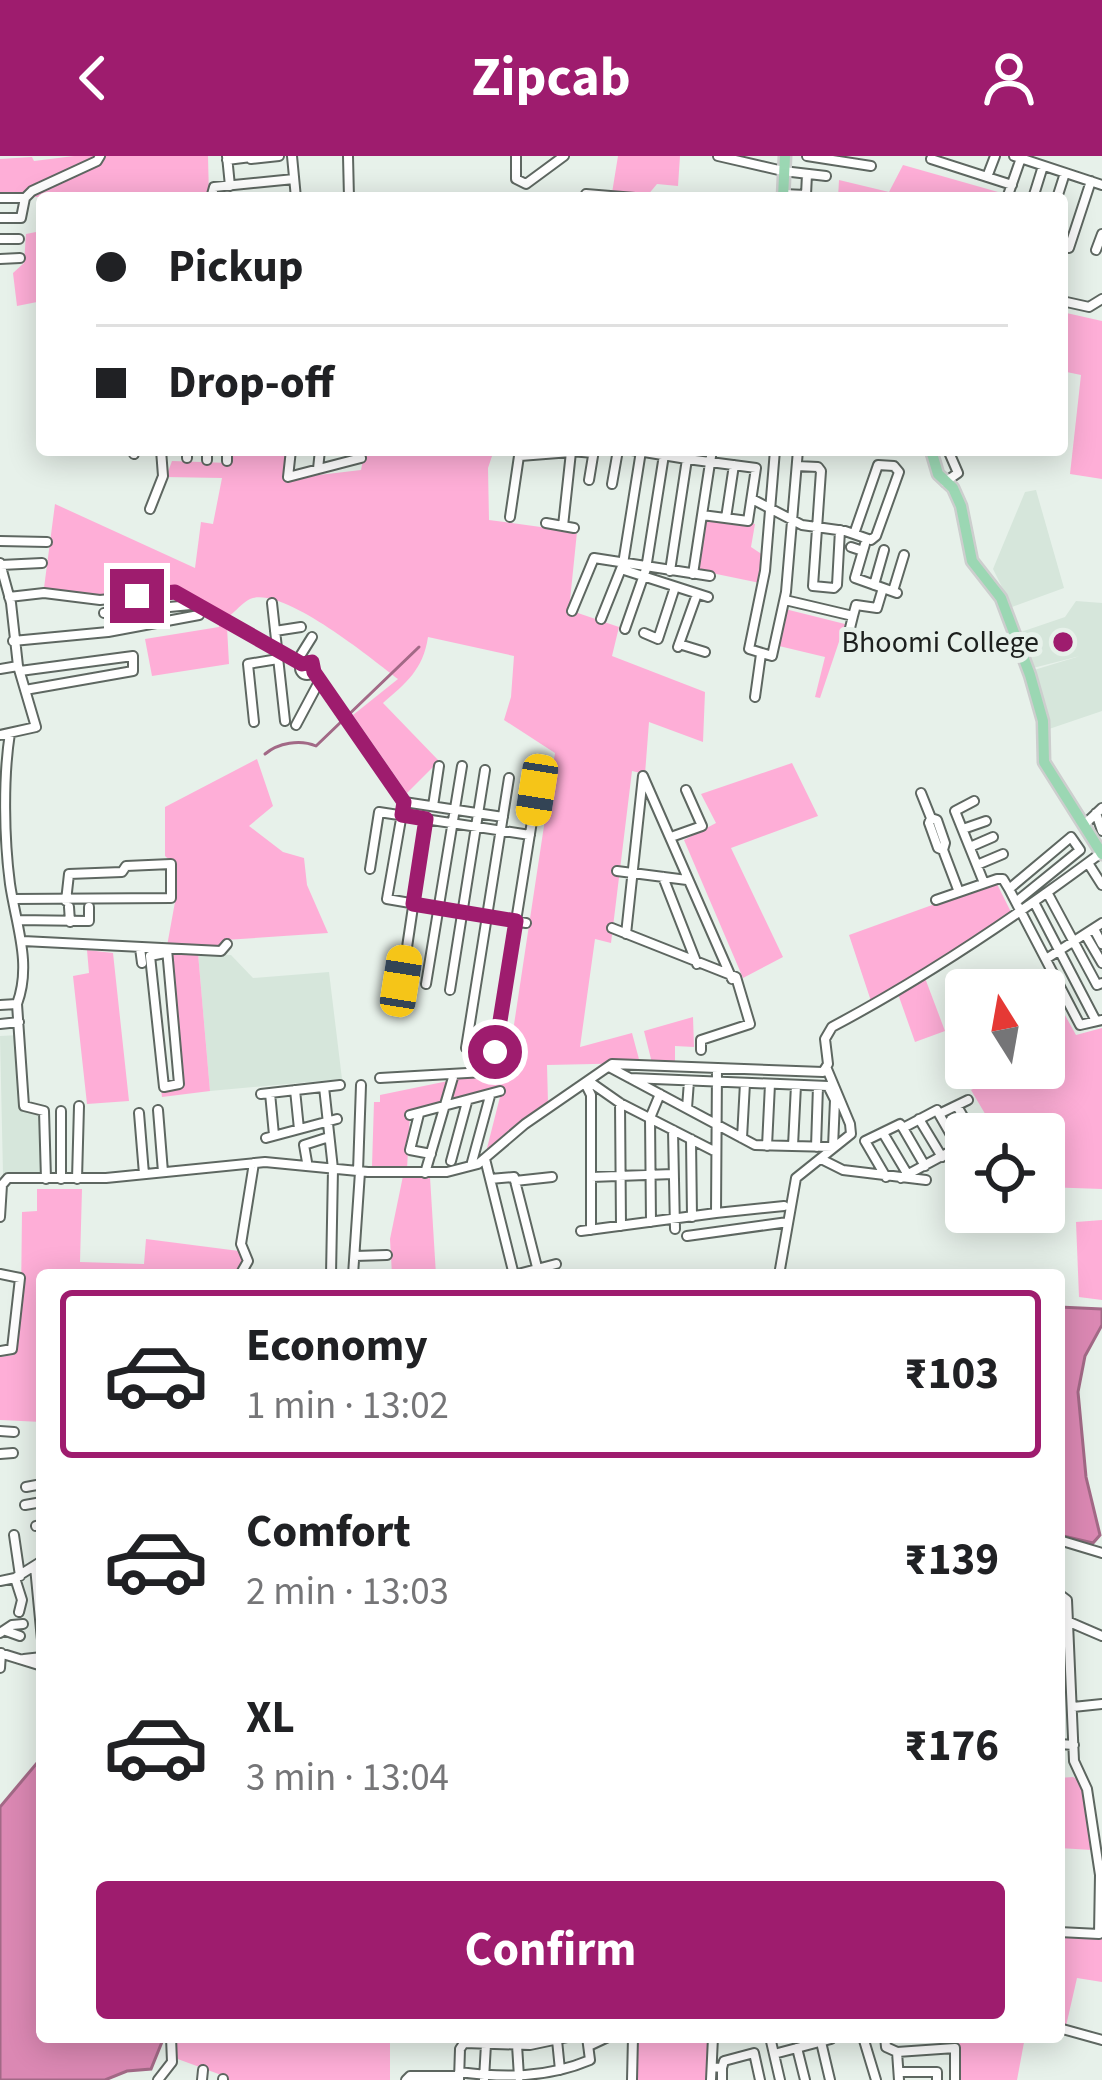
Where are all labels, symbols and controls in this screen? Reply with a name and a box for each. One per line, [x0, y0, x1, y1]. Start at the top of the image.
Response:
text: Zipcab [471, 40, 631, 117]
icon: back [60, 45, 126, 111]
icon: person [976, 45, 1042, 111]
text: Pickup [168, 235, 304, 299]
text: Drop-off [168, 351, 334, 415]
route end [110, 569, 164, 623]
place label: Bhoomi College [841, 621, 1039, 664]
marker: Bhoomi College [1050, 629, 1076, 655]
car [514, 752, 560, 828]
car [378, 943, 424, 1019]
north arrow [945, 969, 1065, 1089]
map controls [945, 969, 1065, 1233]
route start [468, 1025, 522, 1079]
button: locate [945, 1113, 1065, 1233]
text: Economy [246, 1314, 428, 1378]
icon: car [102, 1320, 210, 1428]
text: ₹103 [904, 1342, 999, 1406]
text: 1 min · 13:02 [246, 1378, 449, 1434]
text: Comfort [246, 1500, 411, 1564]
icon: car [102, 1506, 210, 1614]
text: ₹139 [904, 1528, 999, 1592]
text: 2 min · 13:03 [246, 1564, 449, 1620]
text: XL [246, 1686, 295, 1750]
icon: car [102, 1692, 210, 1800]
text: ₹176 [904, 1714, 999, 1778]
text: 3 min · 13:04 [246, 1750, 449, 1806]
button: Confirm [96, 1881, 1005, 2019]

